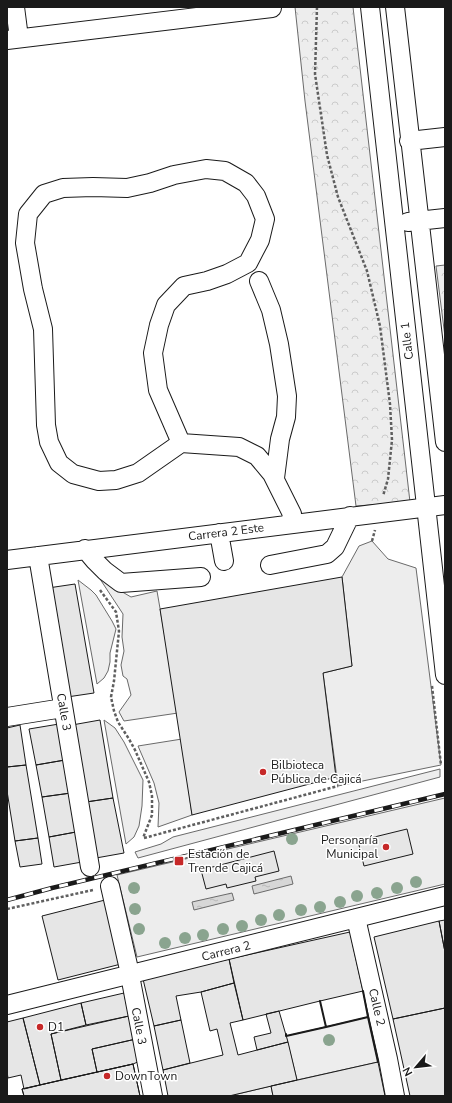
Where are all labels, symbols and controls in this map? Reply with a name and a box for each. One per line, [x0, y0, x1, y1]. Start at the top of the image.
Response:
street label: Calle 1 [397, 321, 417, 361]
street label: Carrera 2 Este [187, 519, 265, 545]
street label: Calle 3 [53, 692, 75, 732]
place label: Bilbioteca Pública de Cajicá [271, 757, 362, 787]
marker: Bilbioteca Pública de Cajicá [258, 767, 268, 777]
place label: Personaría Municipal [321, 832, 378, 862]
marker: Personaría Municipal [381, 842, 391, 852]
place label: Estación de Tren de Cajicá [188, 846, 263, 876]
marker: Estación de Tren de Cajicá [173, 855, 185, 867]
street label: Carrera 2 [200, 937, 252, 965]
street label: Calle 2 [365, 987, 389, 1027]
street label: Calle 3 [128, 1006, 150, 1046]
place label: D1 [48, 1019, 64, 1035]
marker: D1 [35, 1022, 45, 1032]
north arrow [396, 1047, 436, 1087]
text: N [399, 1064, 416, 1079]
place label: DownTown [115, 1068, 177, 1084]
marker: DownTown [102, 1071, 112, 1081]

